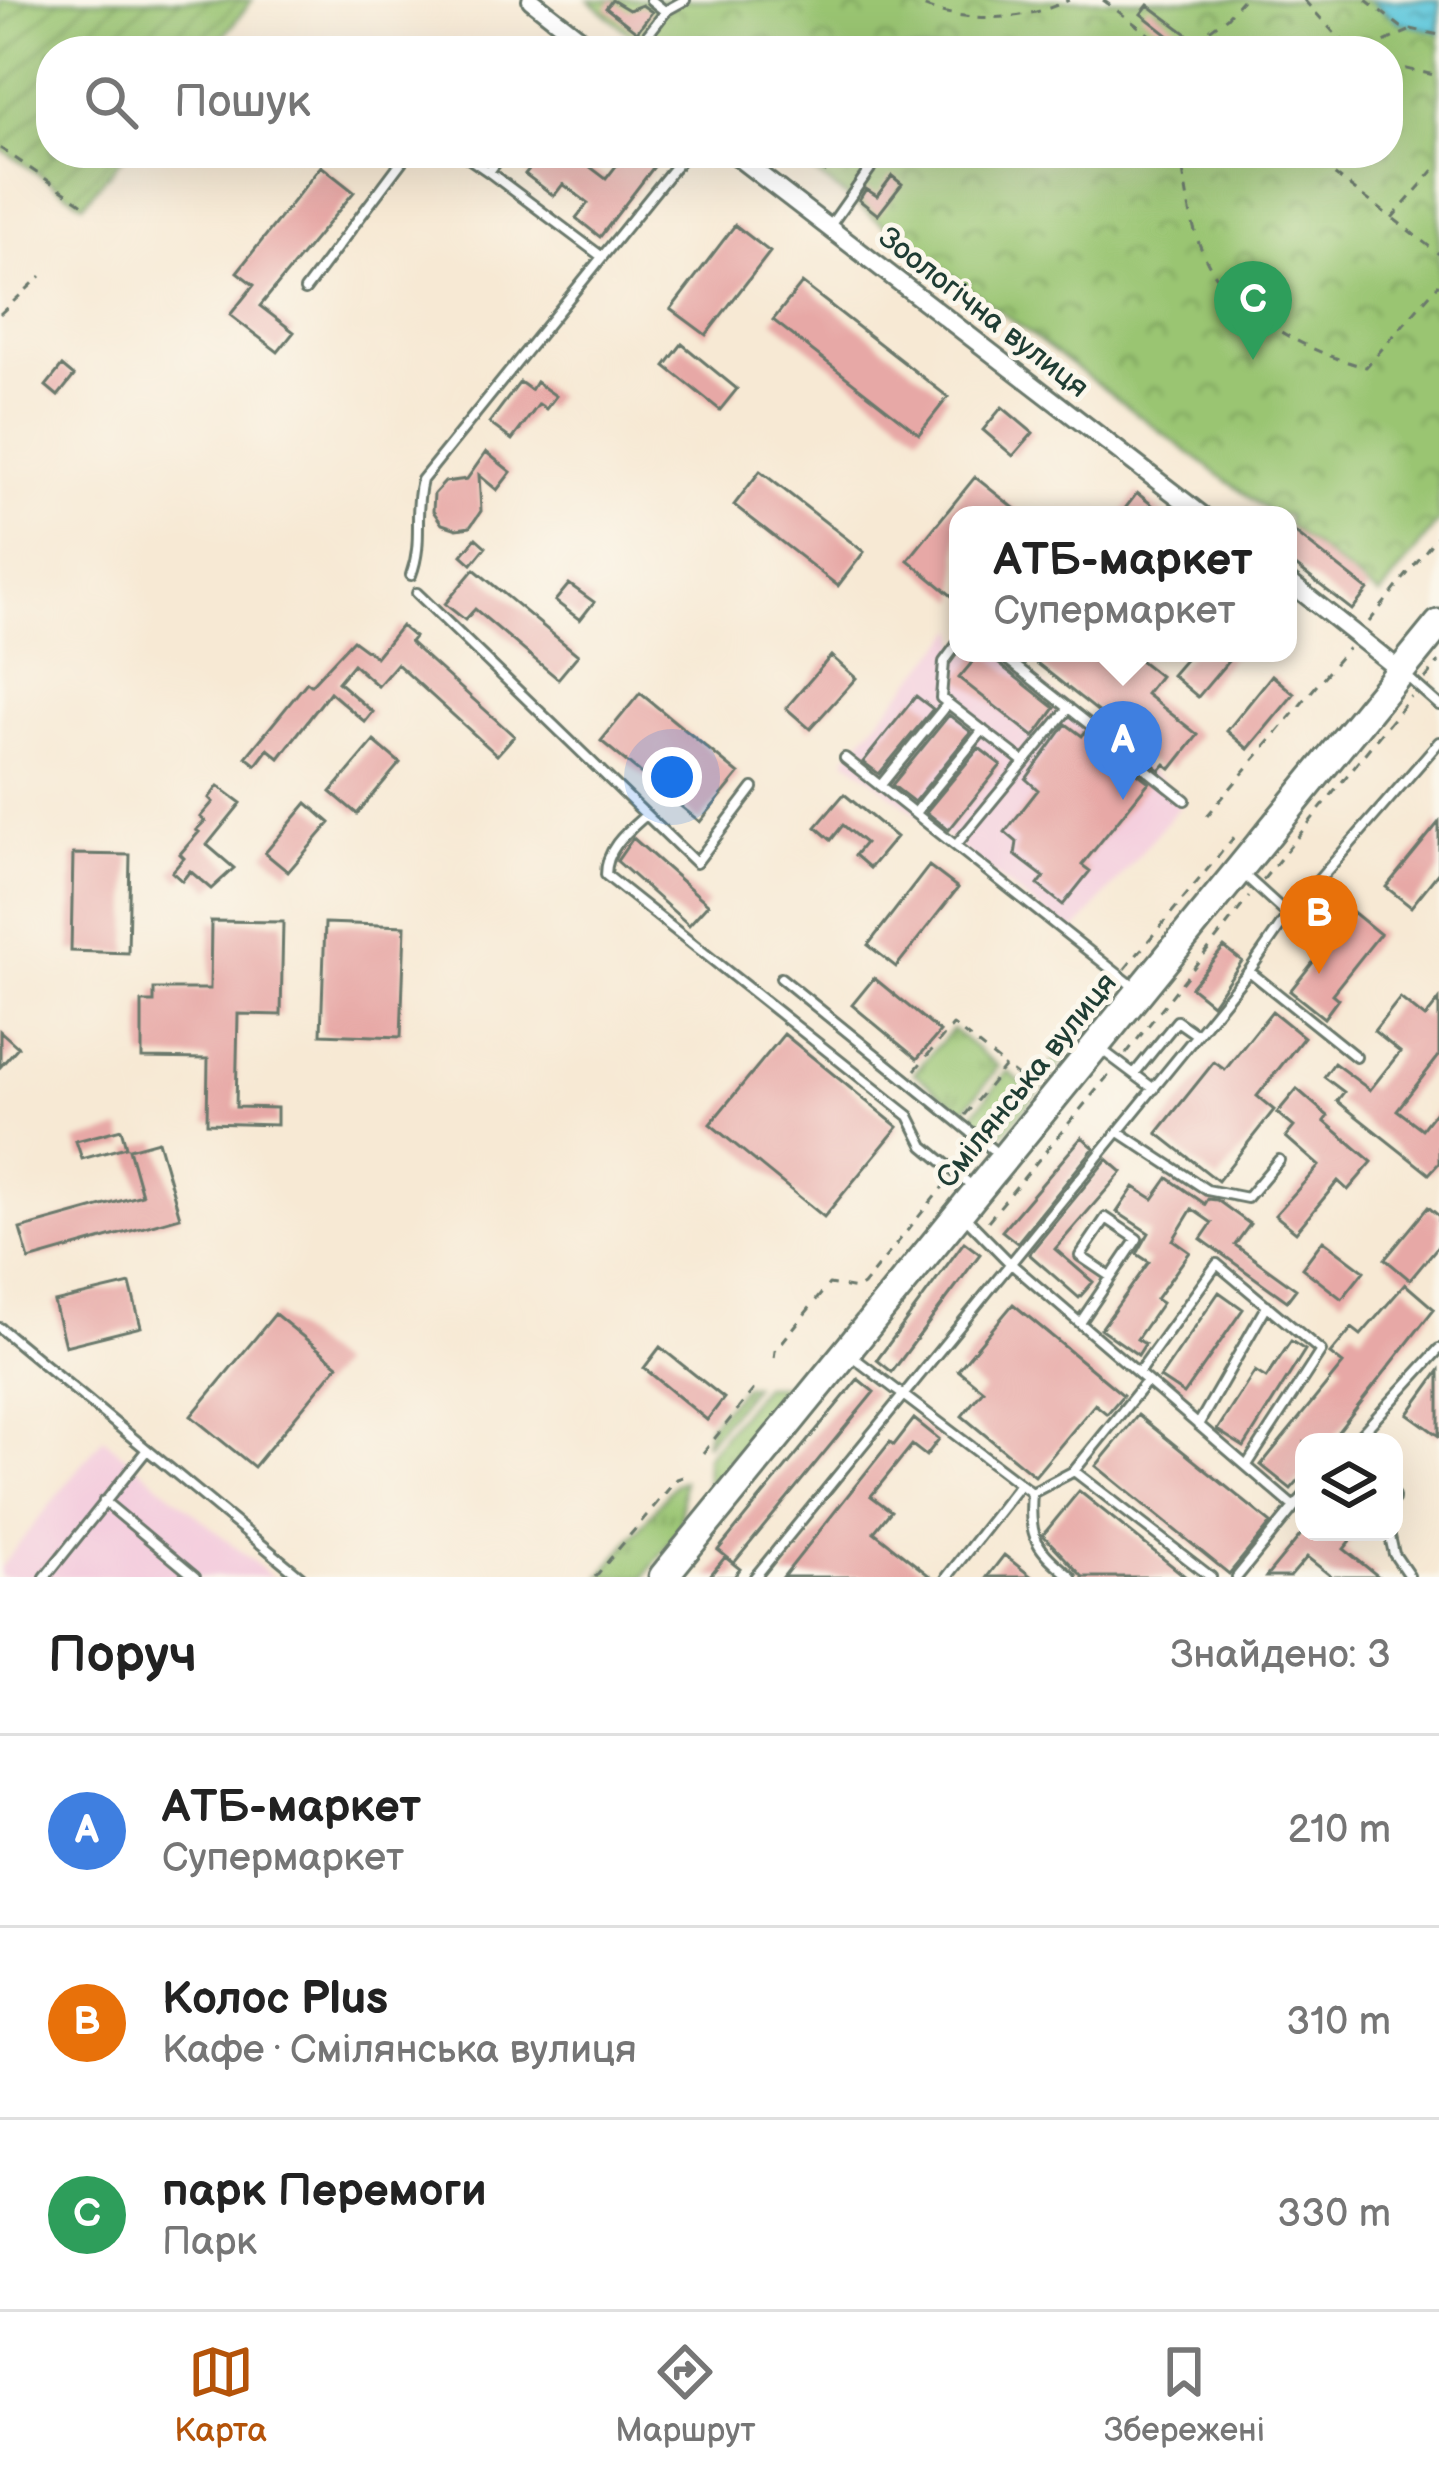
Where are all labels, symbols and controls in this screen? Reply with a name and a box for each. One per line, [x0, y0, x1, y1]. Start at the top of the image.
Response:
search box [36, 36, 1403, 168]
icon: search [78, 69, 144, 135]
text: Пошук [174, 75, 311, 130]
street label: Зоологічна вулиця [871, 220, 1095, 406]
pin: C [1214, 261, 1292, 360]
popup [949, 506, 1297, 662]
text: АТБ-маркет [994, 533, 1252, 588]
text: Супермаркет [994, 588, 1236, 635]
pin: A [1084, 701, 1162, 800]
your location [642, 747, 702, 807]
pin: B [1280, 875, 1358, 974]
street label: Смілянська вулиця [929, 966, 1125, 1196]
map controls [1295, 1433, 1403, 1541]
button: layers [1295, 1433, 1403, 1541]
text: Поруч [48, 1625, 197, 1686]
text: Знайдено: 3 [1170, 1632, 1391, 1679]
text: АТБ-маркет [162, 1780, 421, 1835]
text: A [75, 1807, 99, 1854]
text: 210 m [1288, 1807, 1391, 1854]
text: Супермаркет [162, 1835, 404, 1882]
text: Колос Plus [162, 1972, 388, 2027]
text: B [73, 1999, 101, 2046]
text: 310 m [1286, 1999, 1391, 2046]
text: Кафе · Смілянська вулиця [162, 2027, 637, 2074]
text: парк Перемоги [162, 2164, 487, 2219]
text: C [73, 2191, 101, 2238]
text: 330 m [1277, 2191, 1391, 2238]
text: Парк [162, 2219, 257, 2266]
tab: Карта [174, 2339, 267, 2451]
tab: Маршрут [615, 2339, 756, 2451]
tab: Збережені [1104, 2339, 1265, 2451]

